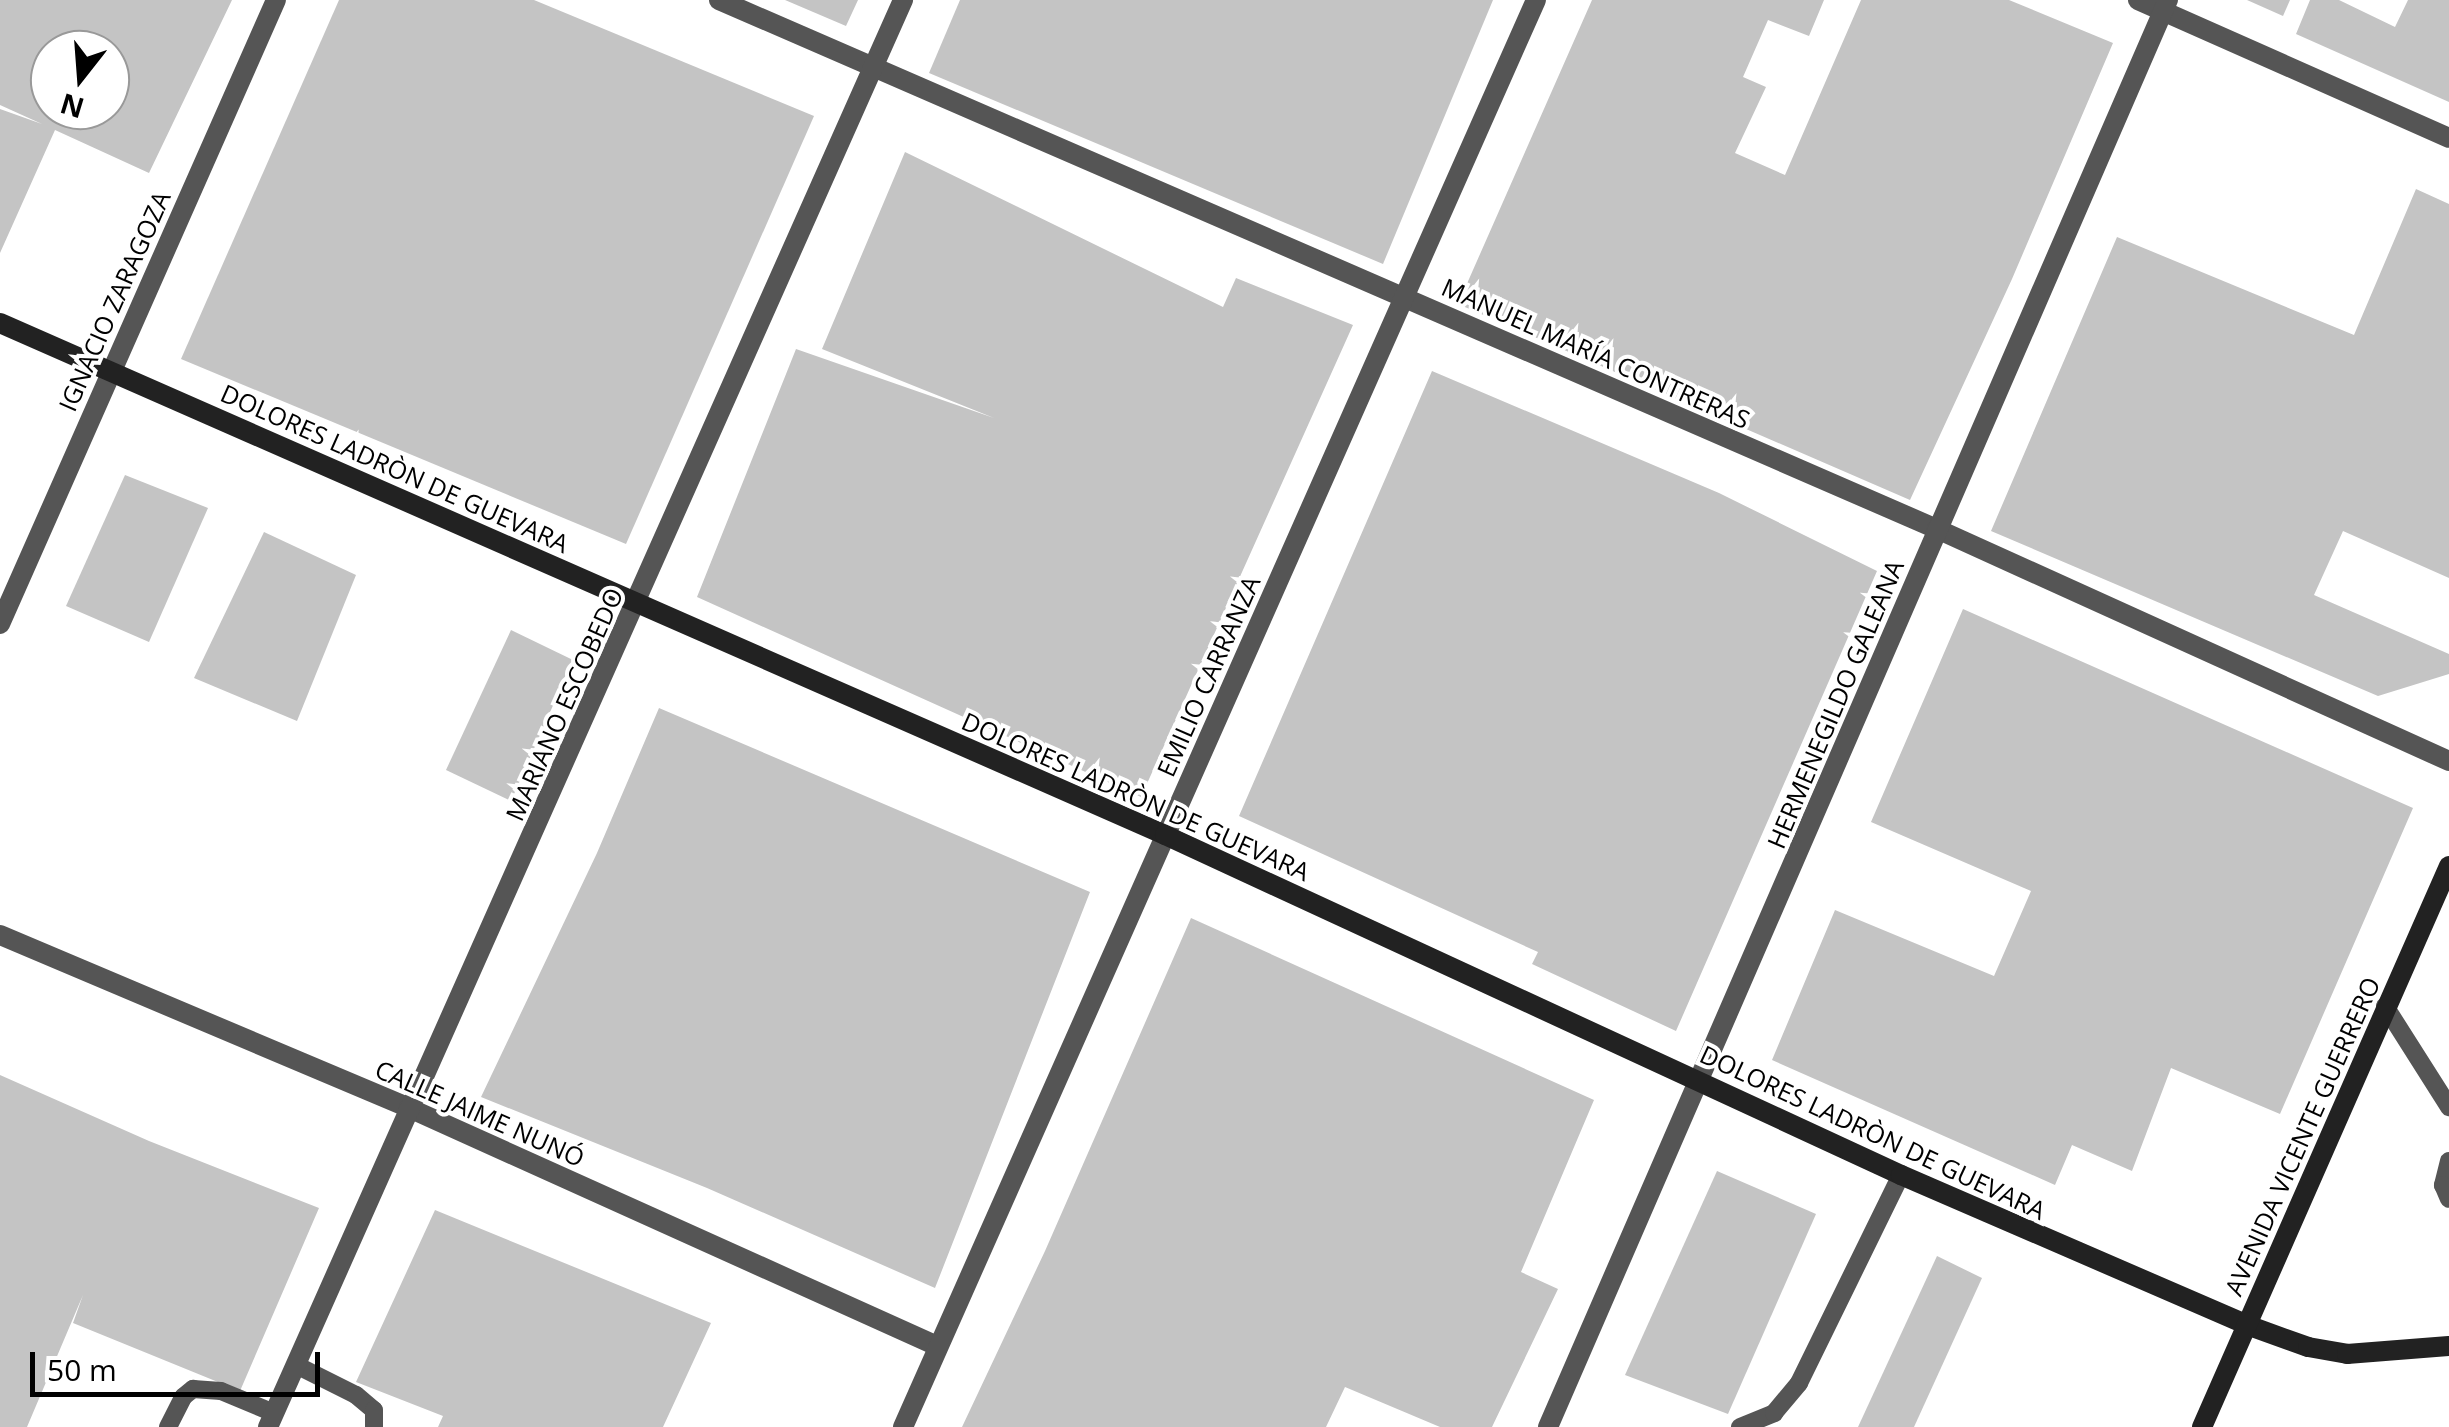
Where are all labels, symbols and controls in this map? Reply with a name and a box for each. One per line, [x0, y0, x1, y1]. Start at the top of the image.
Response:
north arrow [30, 30, 130, 130]
text: N [55, 85, 88, 128]
street label: IGNACIO ZARAGOZA [52, 186, 176, 416]
street label: MANUEL MARÍA CONTRERAS [1437, 271, 1755, 435]
street label: DOLORES LADRÒN DE GUEVARA [216, 378, 574, 558]
street label: HERMENEGILDO GALEANA [1761, 555, 1909, 853]
street label: EMILIO CARRANZA [1150, 571, 1266, 781]
street label: MARIANO ESCOBEDO [499, 583, 629, 825]
street label: DOLORES LADRÒN DE GUEVARA [957, 706, 1315, 886]
street label: AVENIDA VICENTE GUERRERO [2218, 972, 2386, 1300]
street label: DOLORES LADRÒN DE GUEVARA [1696, 1039, 2050, 1225]
street label: CALLE JAIME NUNÓ [371, 1053, 589, 1173]
scale bar [35, 1332, 325, 1394]
text: 50 m [47, 1349, 117, 1390]

